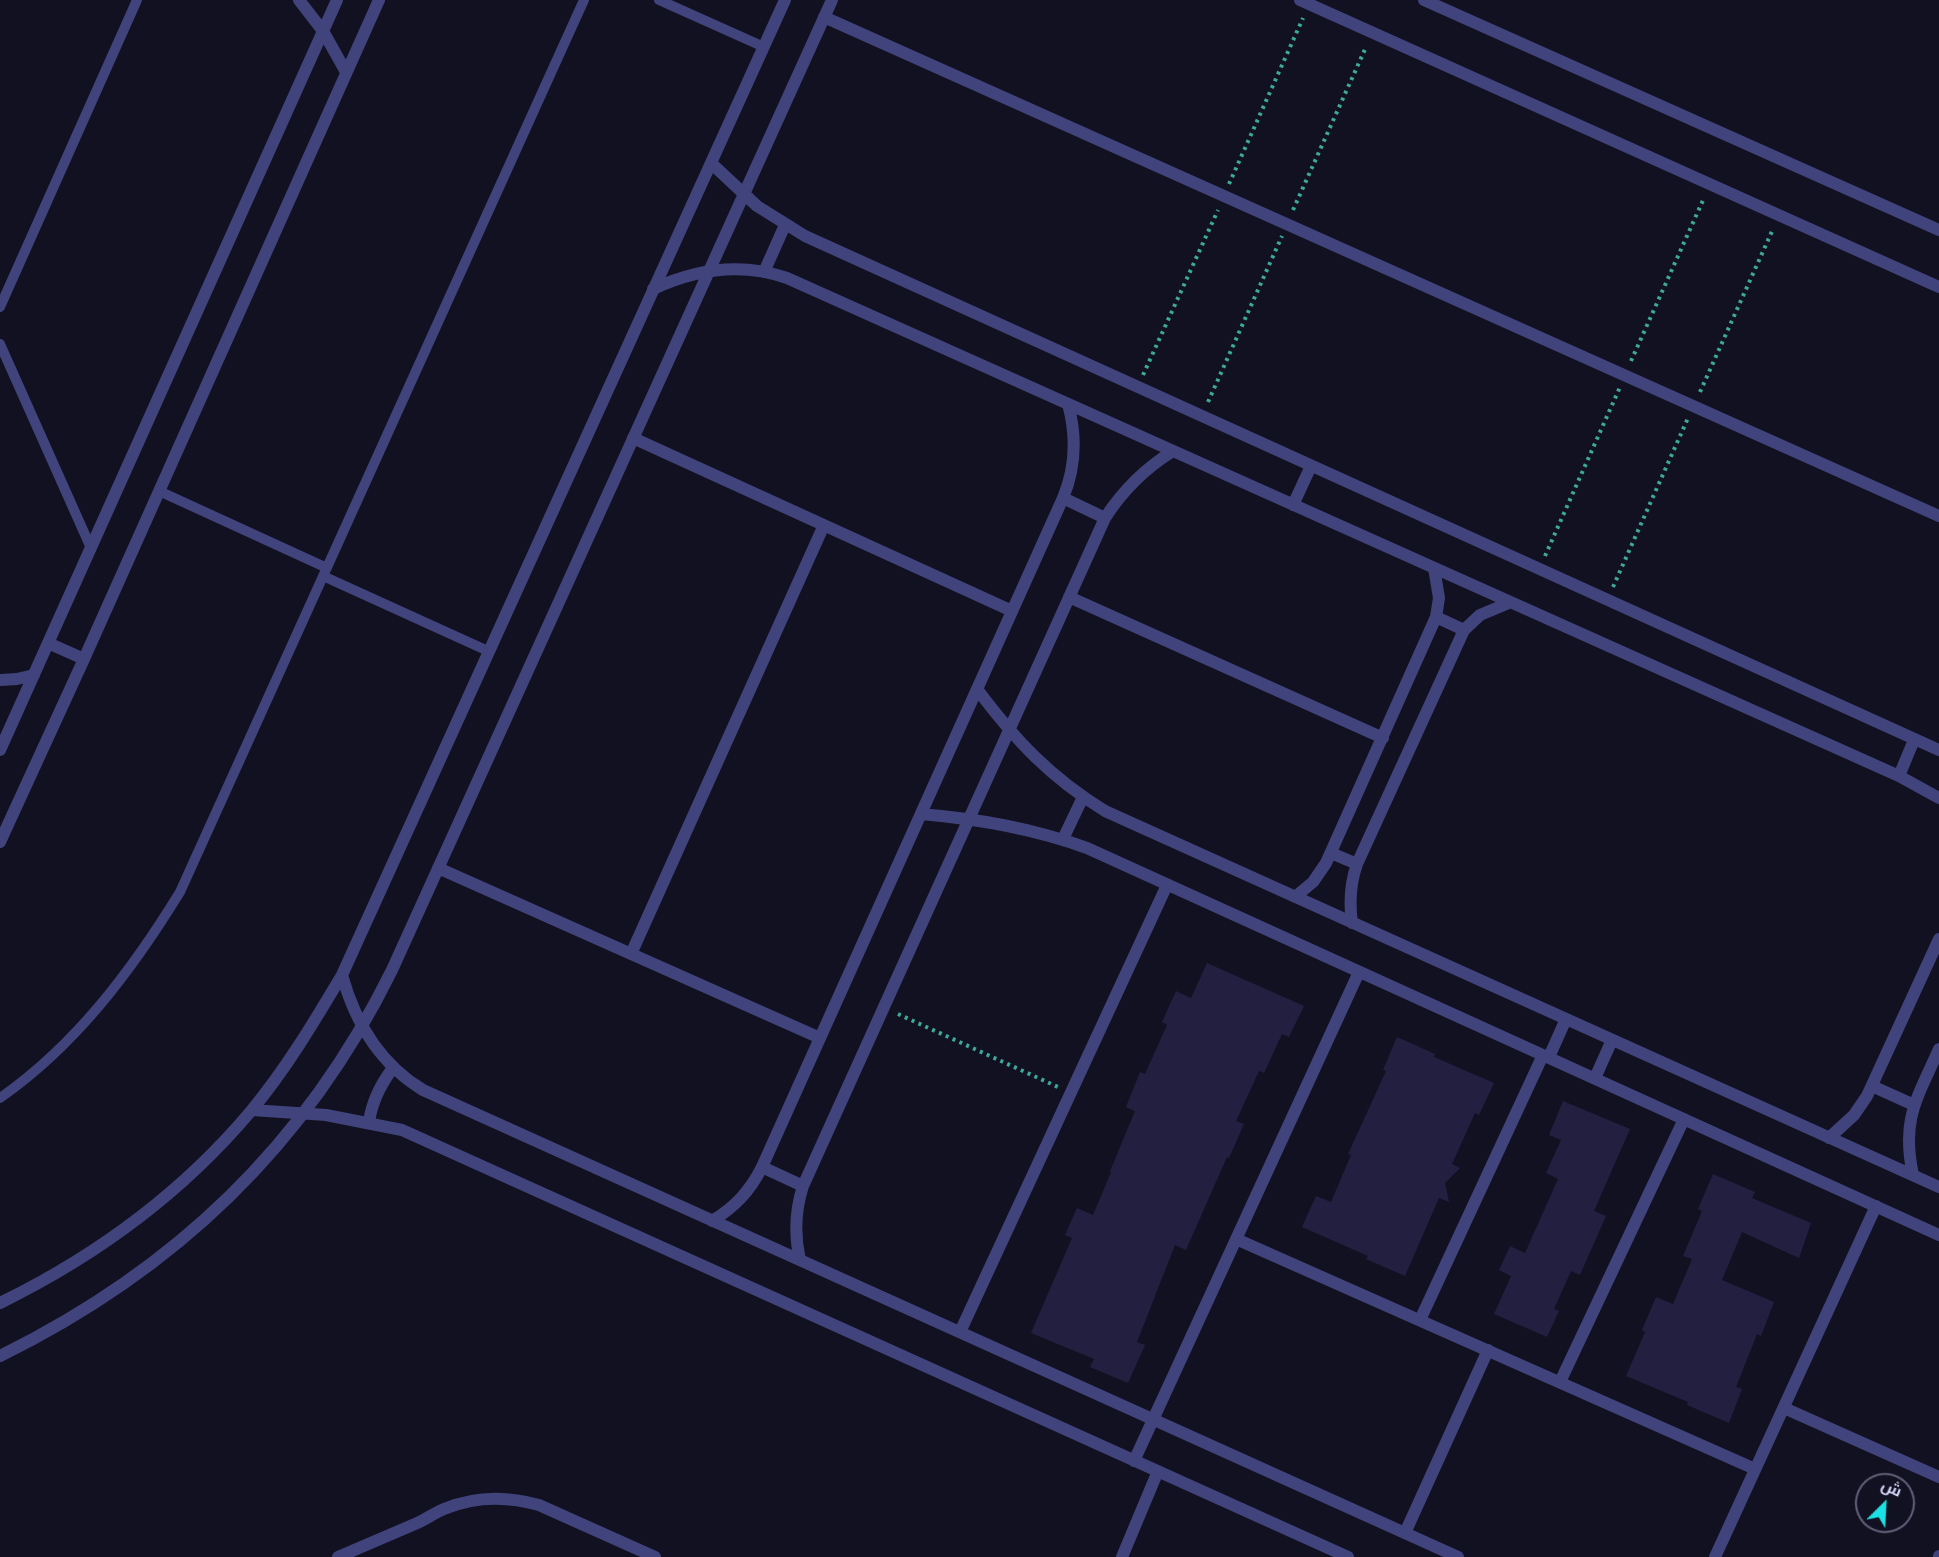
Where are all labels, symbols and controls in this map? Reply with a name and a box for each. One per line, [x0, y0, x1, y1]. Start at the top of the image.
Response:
north arrow [1855, 1473, 1915, 1533]
text: ش [1878, 1475, 1905, 1501]

